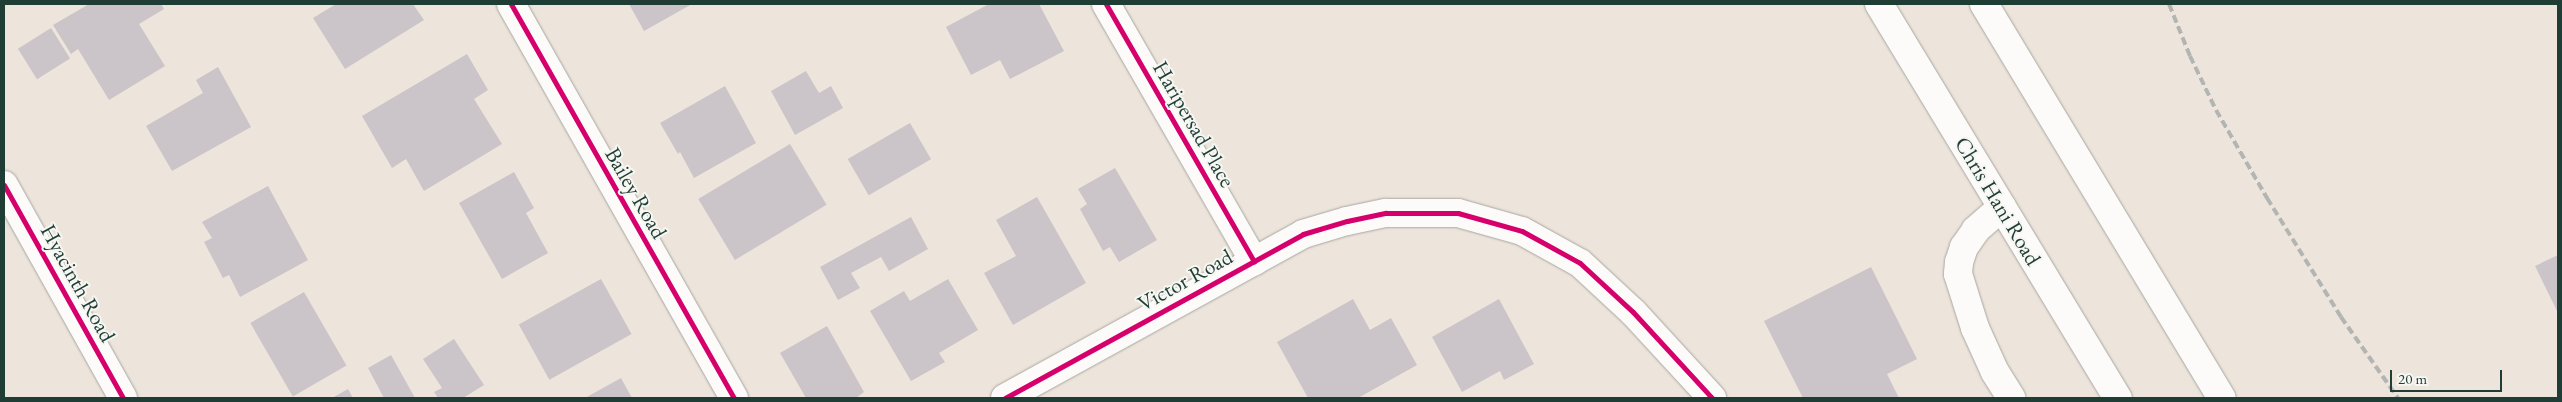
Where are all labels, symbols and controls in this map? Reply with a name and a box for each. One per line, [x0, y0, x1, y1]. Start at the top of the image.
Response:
street label: Haripersad Place [1147, 56, 1241, 192]
street label: Chris Hani Road [1949, 132, 2047, 270]
street label: Bailey Road [599, 143, 673, 243]
street label: Hyacinth Road [35, 220, 121, 346]
street label: Victor Road [1133, 243, 1237, 317]
scale bar [2392, 360, 2504, 392]
text: 20 m [2398, 369, 2427, 388]

